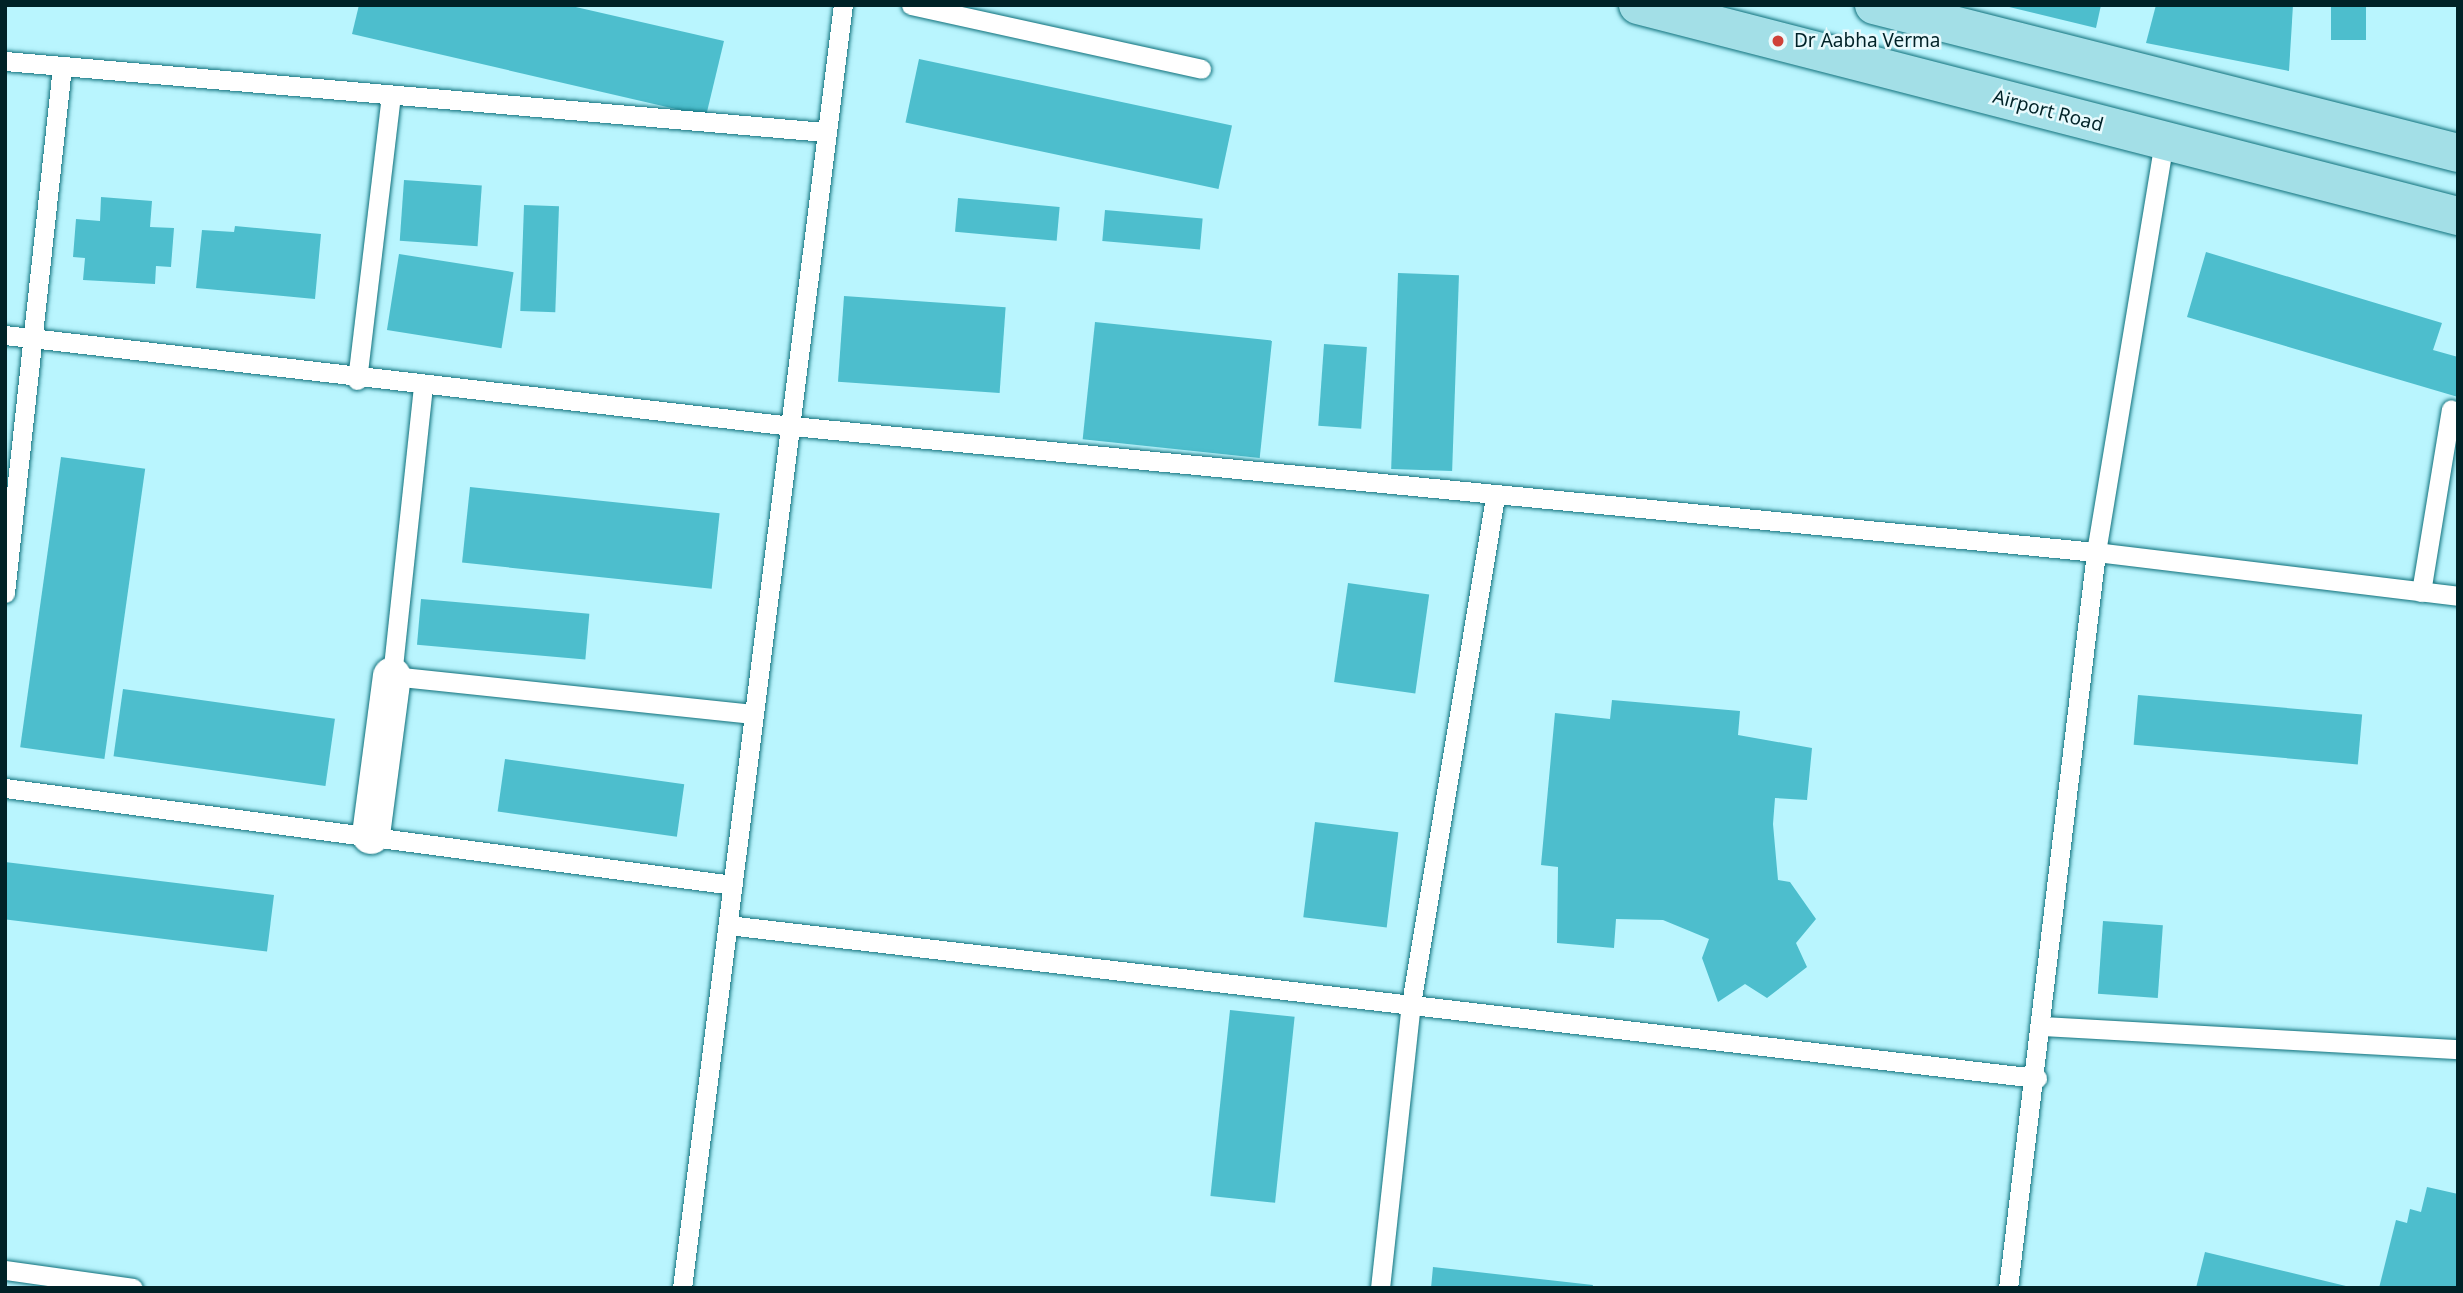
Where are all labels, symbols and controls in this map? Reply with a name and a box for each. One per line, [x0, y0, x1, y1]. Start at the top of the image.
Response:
place label: Dr Aabha Verma [1794, 30, 1940, 52]
marker: Dr Aabha Verma [1768, 31, 1788, 51]
street label: Airport Road [1990, 85, 2106, 137]

